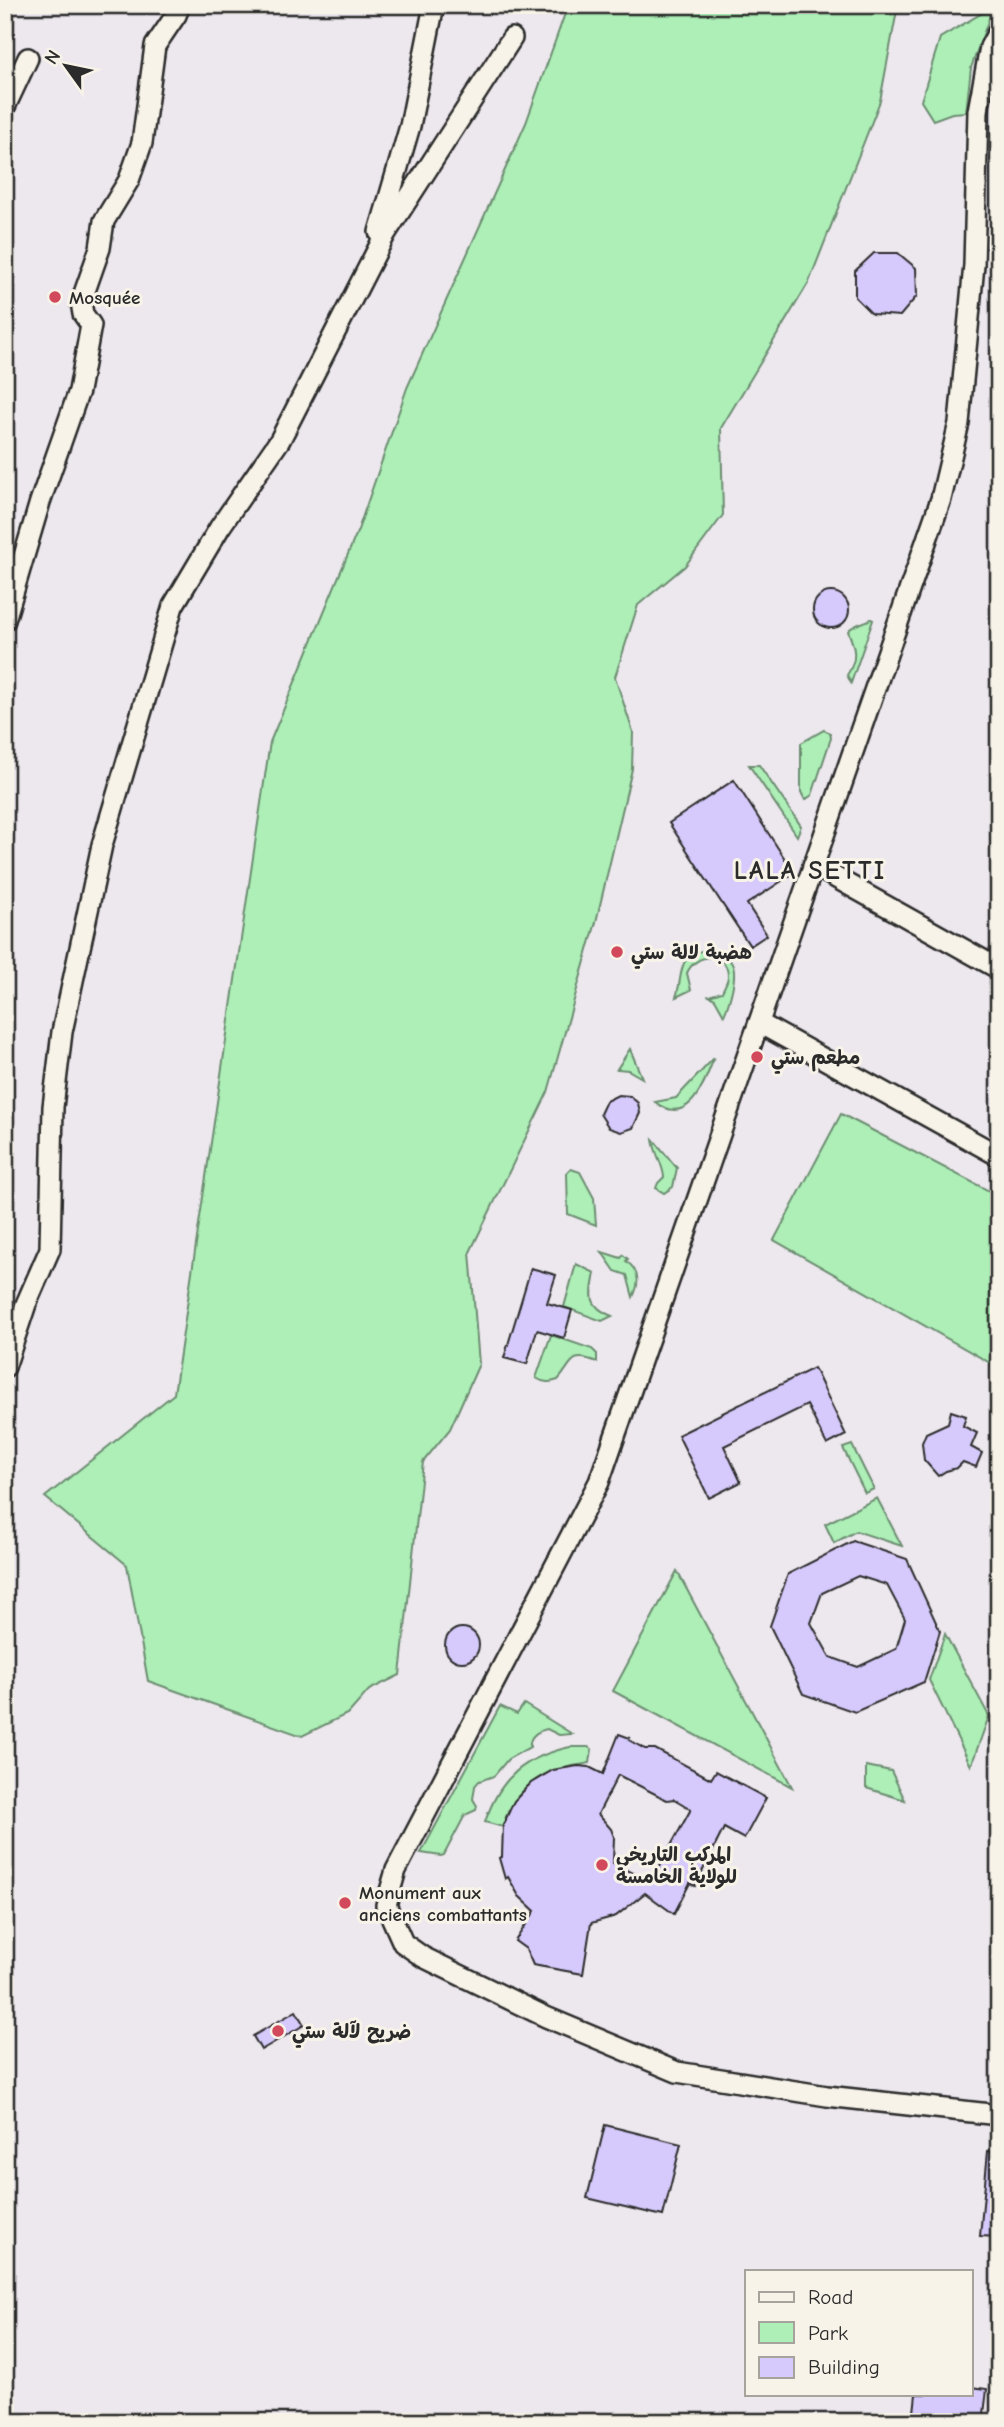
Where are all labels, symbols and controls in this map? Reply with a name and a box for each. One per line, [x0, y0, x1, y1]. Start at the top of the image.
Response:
north arrow [32, 32, 102, 102]
text: N [40, 46, 65, 68]
place label: Mosquée [69, 287, 140, 309]
marker: Mosquée [47, 289, 63, 305]
district label: LALA SETTI [734, 856, 886, 886]
place label: هضبة لالة ستي [631, 942, 752, 969]
marker: هضبة لالة ستي [609, 944, 625, 960]
place label: مطعم ستي [771, 1047, 860, 1074]
marker: مطعم ستي [749, 1049, 765, 1065]
place label: المركب التاريخي للولاية الخامسة [616, 1844, 737, 1890]
marker: المركب التاريخي للولاية الخامسة [594, 1857, 610, 1873]
place label: Monument aux anciens combattants [359, 1882, 527, 1926]
marker: Monument aux anciens combattants [337, 1895, 353, 1911]
place label: ضريح لآلة ستي [292, 2020, 411, 2048]
marker: ضريح لآلة ستي [270, 2023, 286, 2039]
legend [745, 2270, 972, 2396]
text: Road [808, 2285, 853, 2309]
text: Park [808, 2321, 848, 2345]
text: Building [808, 2355, 880, 2379]

